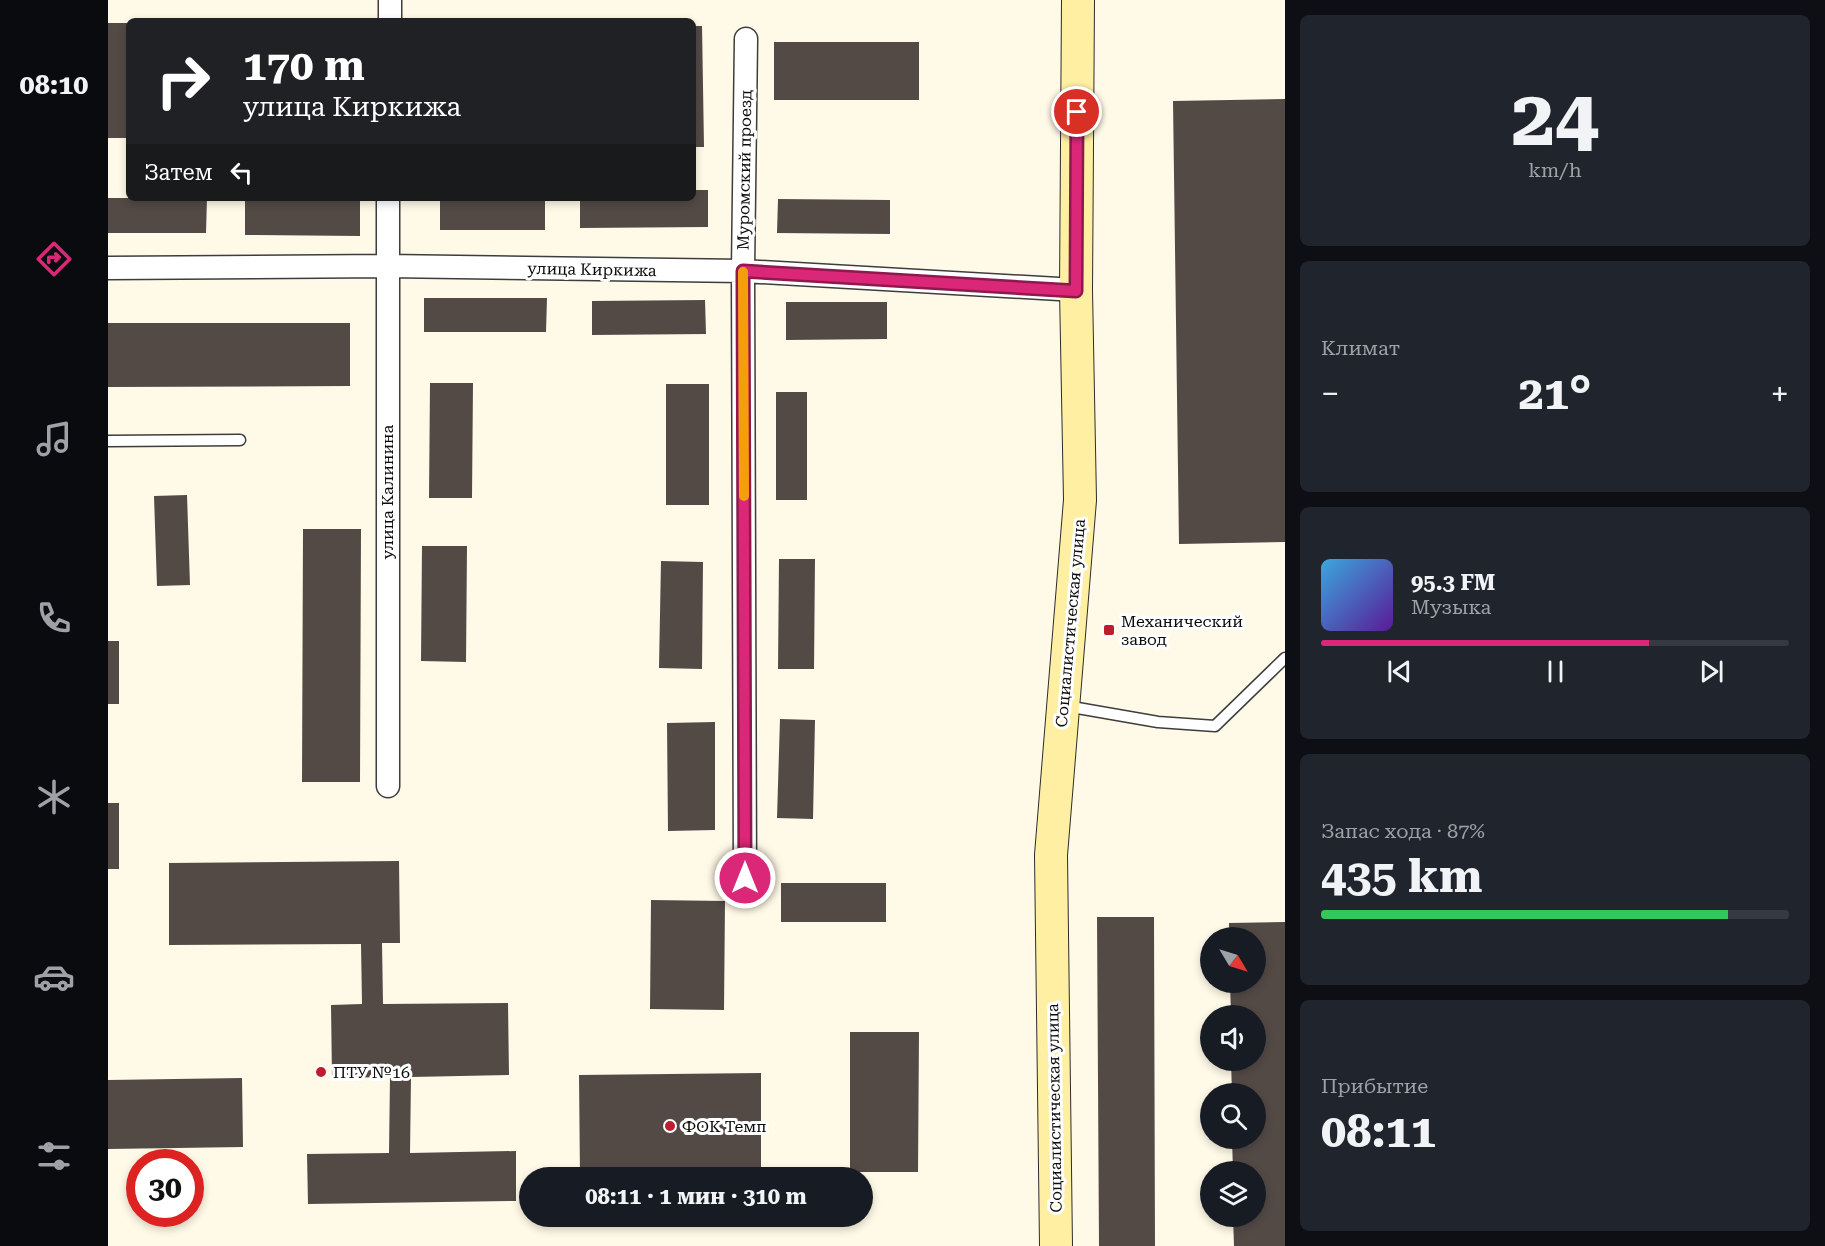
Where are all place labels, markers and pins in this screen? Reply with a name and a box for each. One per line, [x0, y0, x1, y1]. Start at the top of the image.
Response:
pin [1051, 86, 1102, 137]
place label: Механический завод [1121, 612, 1243, 649]
marker: Механический завод [1102, 623, 1116, 637]
place label: ПТУ №16 [333, 1063, 410, 1082]
marker: ПТУ №16 [314, 1065, 328, 1079]
place label: ФОК Темп [682, 1117, 766, 1136]
marker: ФОК Темп [663, 1119, 677, 1133]

